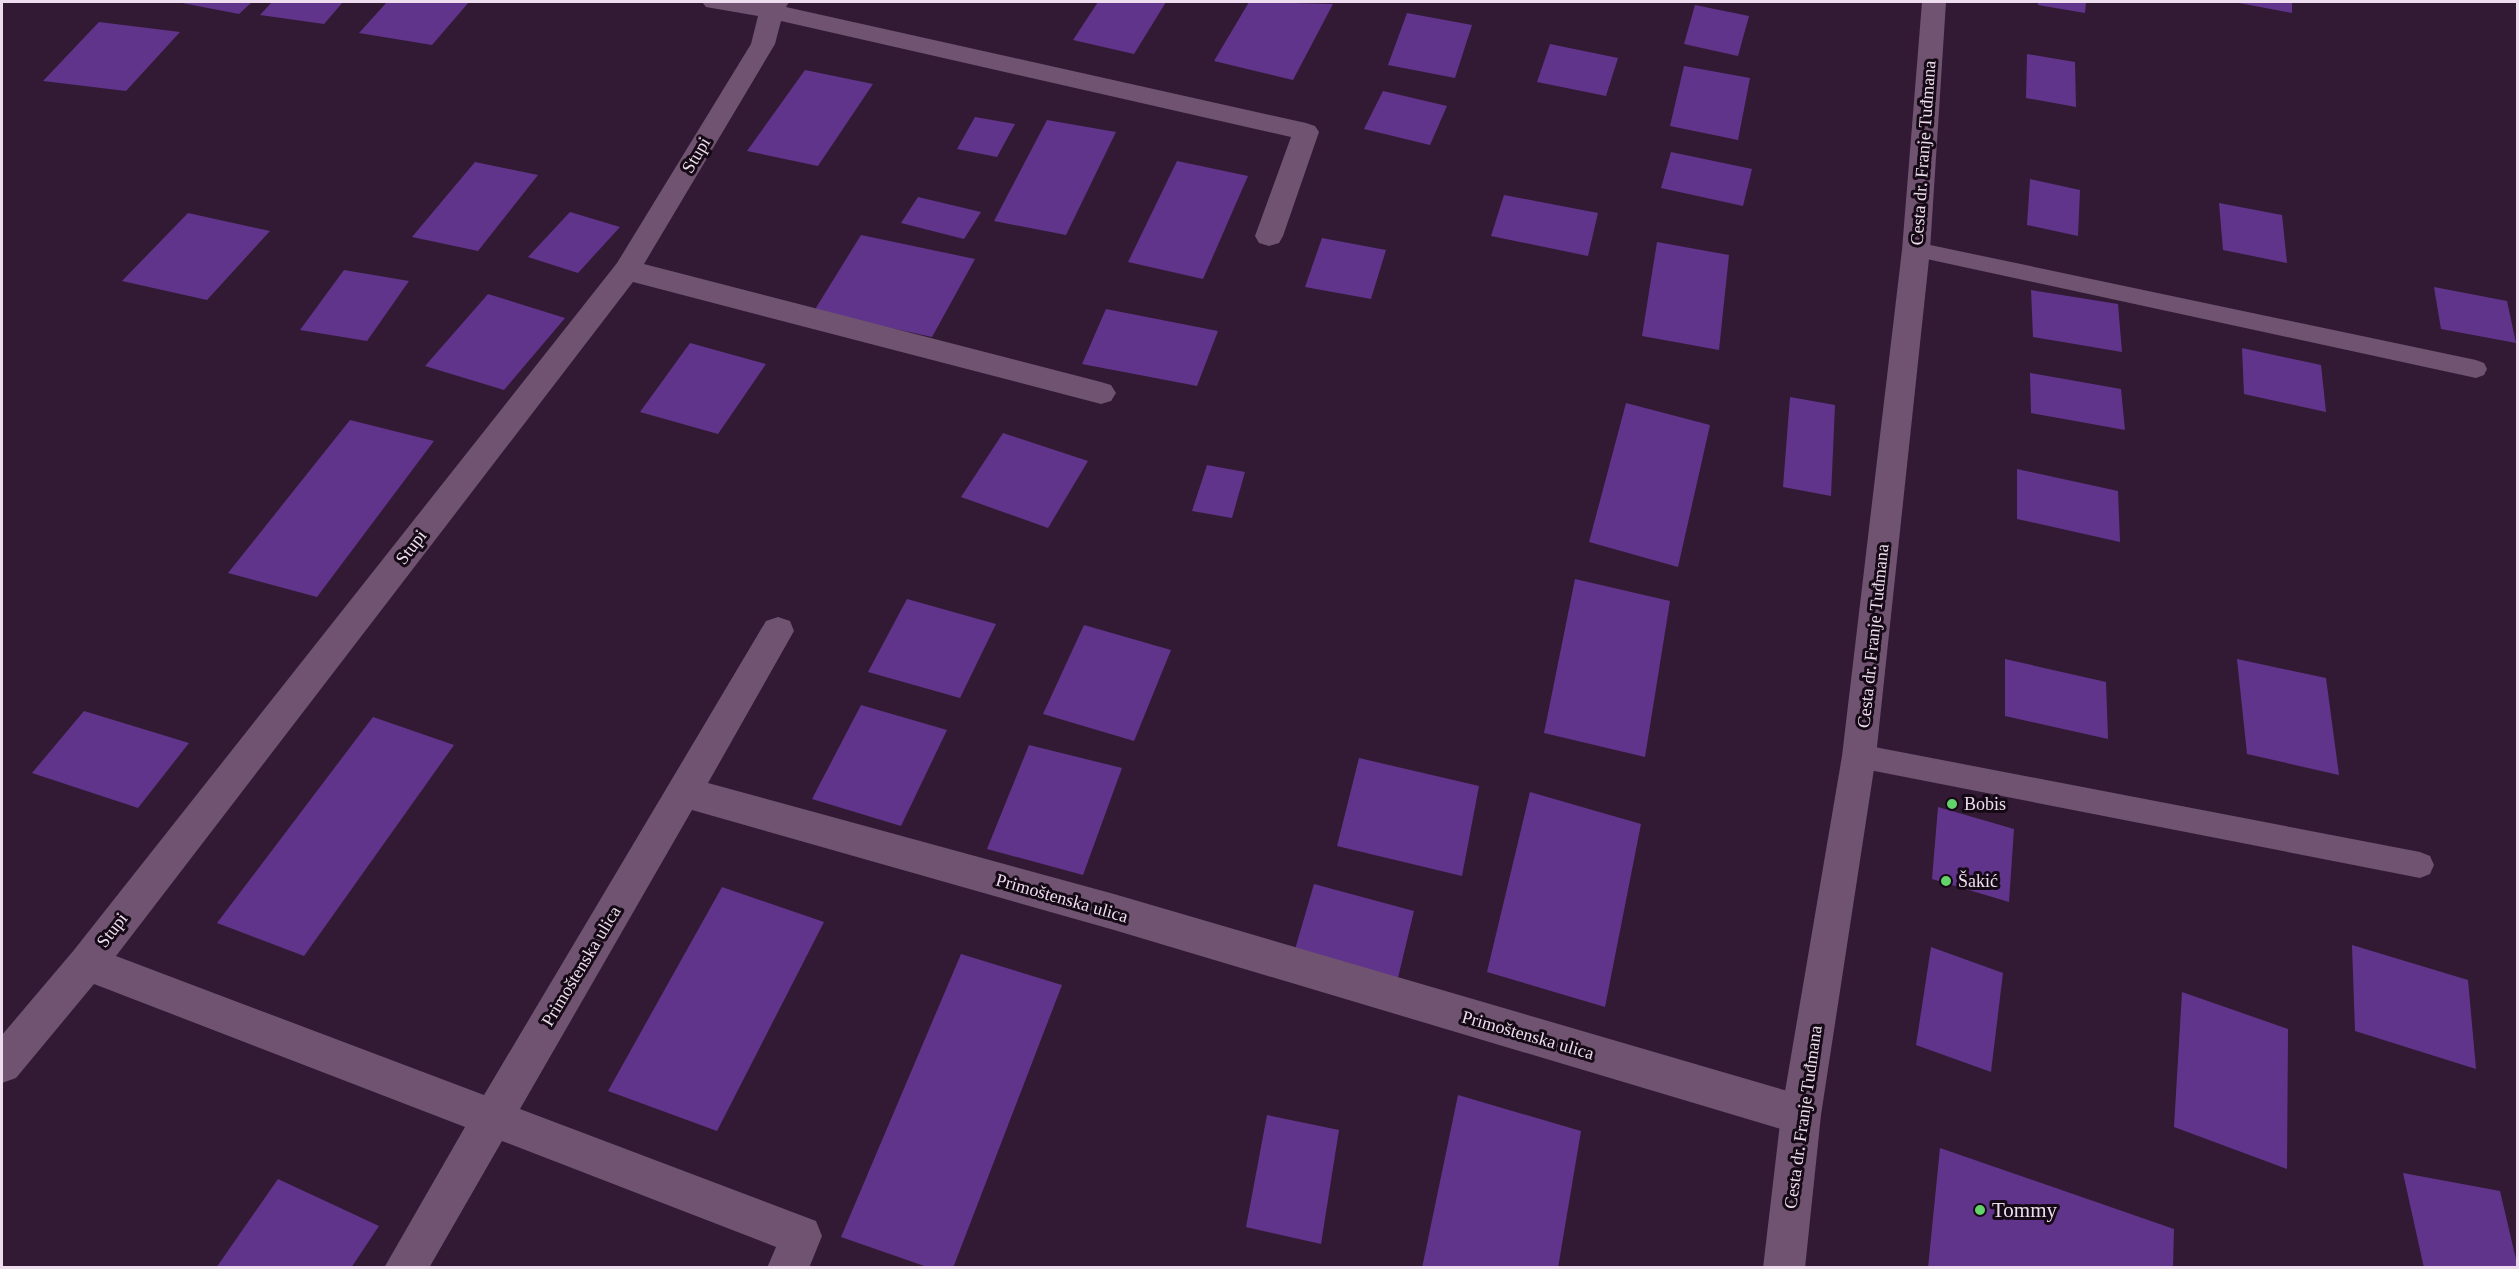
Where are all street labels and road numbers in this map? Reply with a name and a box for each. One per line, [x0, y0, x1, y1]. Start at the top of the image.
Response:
street label: Cesta dr. Franje Tuđmana [1907, 60, 1939, 246]
street label: Stupi [678, 134, 714, 176]
street label: Stupi [391, 526, 431, 568]
street label: Cesta dr. Franje Tuđmana [1853, 543, 1893, 729]
street label: Primoštenska ulica [994, 870, 1130, 926]
street label: Primoštenska ulica [537, 902, 625, 1030]
street label: Stupi [92, 909, 132, 951]
street label: Primoštenska ulica [1460, 1007, 1596, 1063]
street label: Cesta dr. Franje Tuđmana [1780, 1024, 1826, 1210]

